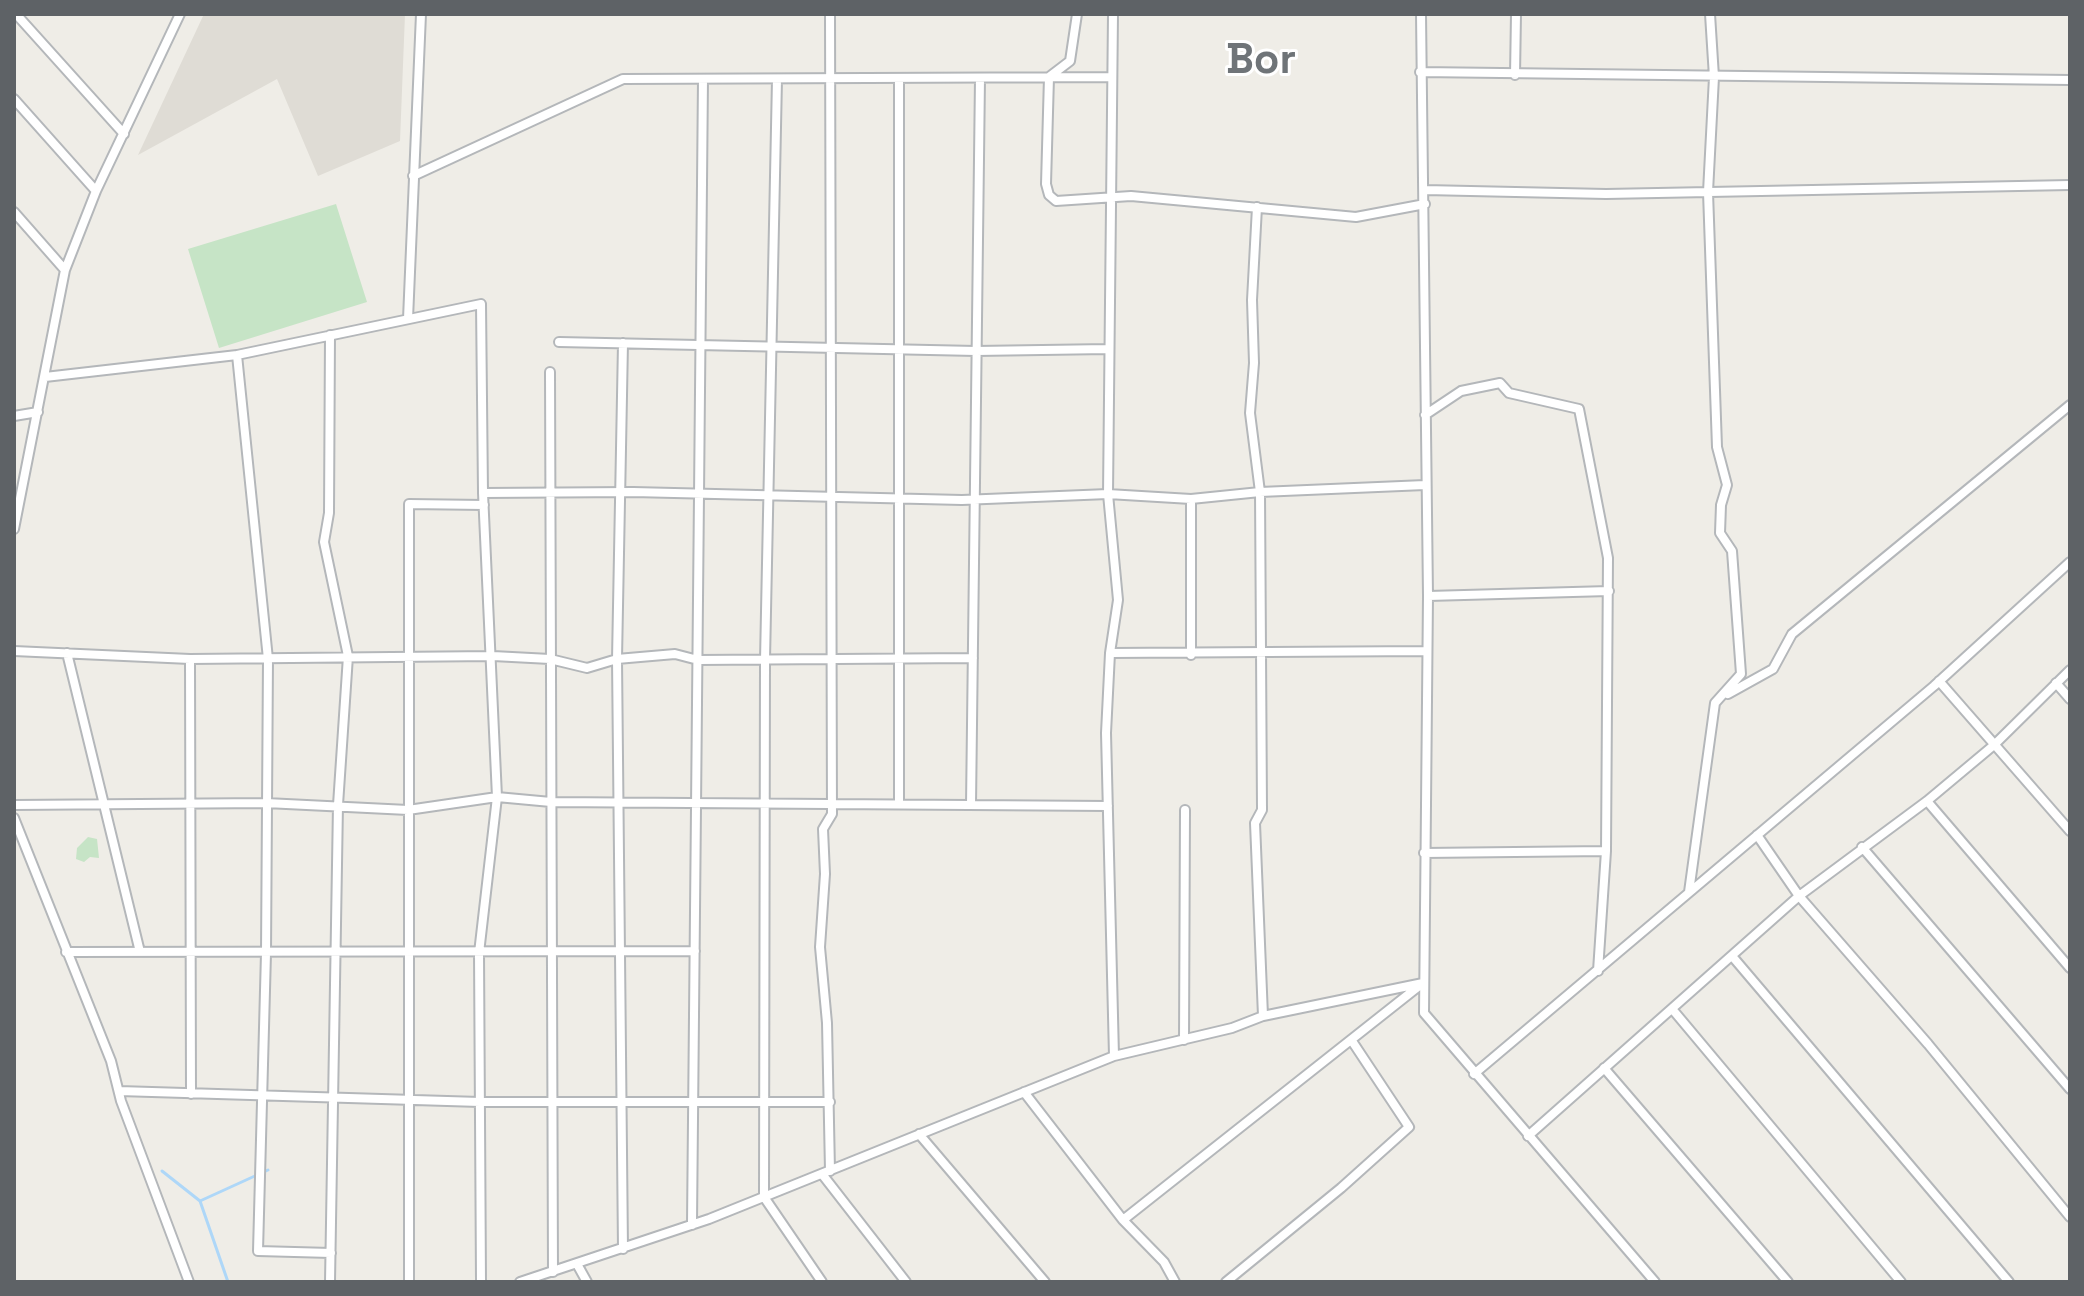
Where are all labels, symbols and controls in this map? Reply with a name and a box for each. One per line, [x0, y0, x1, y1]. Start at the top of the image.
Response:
district label: Bor [1226, 37, 1296, 87]

